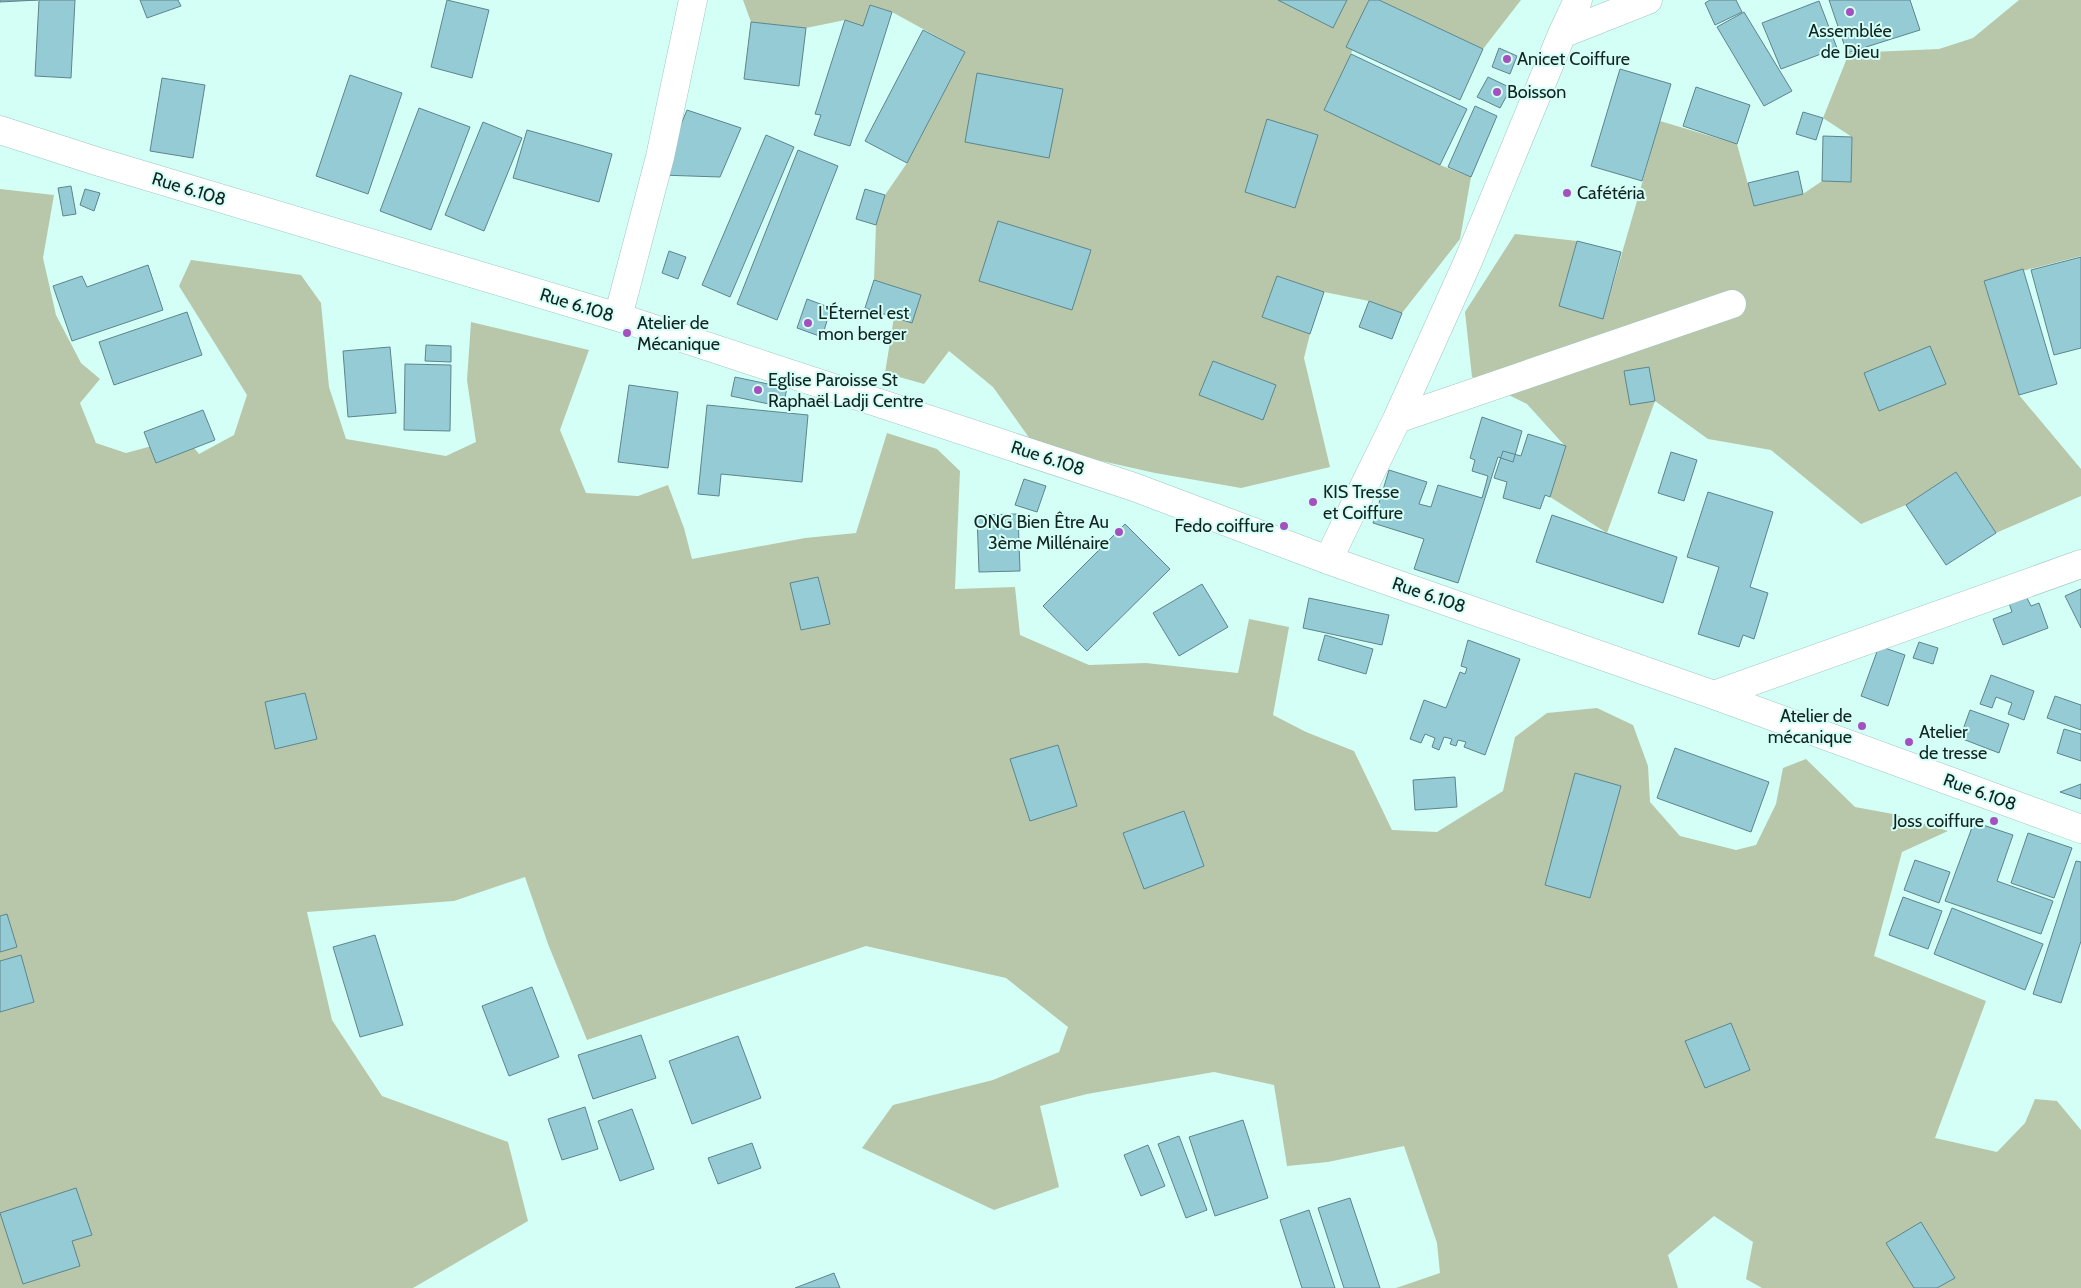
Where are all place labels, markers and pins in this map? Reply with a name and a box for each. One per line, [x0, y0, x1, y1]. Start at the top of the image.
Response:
marker: Assemblée de Dieu [1844, 6, 1856, 18]
place label: Assemblée de Dieu [1808, 20, 1892, 63]
place label: Anicet Coiffure [1517, 48, 1630, 70]
marker: Anicet Coiffure [1501, 53, 1513, 65]
place label: Boisson [1507, 81, 1566, 103]
marker: Boisson [1491, 86, 1503, 98]
place label: Cafétéria [1577, 182, 1645, 204]
marker: Cafétéria [1561, 187, 1573, 199]
place label: L'Éternel est mon berger [818, 302, 909, 345]
place label: Atelier de Mécanique [637, 312, 720, 355]
marker: L'Éternel est mon berger [802, 317, 814, 329]
marker: Atelier de Mécanique [621, 327, 633, 339]
place label: Eglise Paroisse St Raphaël Ladji Centre [768, 369, 923, 412]
marker: Eglise Paroisse St Raphaël Ladji Centre [752, 384, 764, 396]
place label: KIS Tresse et Coiffure [1323, 481, 1403, 524]
marker: KIS Tresse et Coiffure [1307, 496, 1319, 508]
place label: ONG Bien Être Au 3ème Millénaire [974, 511, 1109, 554]
place label: Fedo coiffure [1174, 515, 1274, 537]
marker: Fedo coiffure [1278, 520, 1290, 532]
marker: ONG Bien Être Au 3ème Millénaire [1113, 526, 1125, 538]
place label: Atelier de mécanique [1768, 705, 1852, 748]
marker: Atelier de mécanique [1856, 720, 1868, 732]
place label: Atelier de tresse [1919, 721, 1987, 764]
marker: Atelier de tresse [1903, 736, 1915, 748]
place label: Joss coiffure [1892, 810, 1984, 832]
marker: Joss coiffure [1988, 815, 2000, 827]

